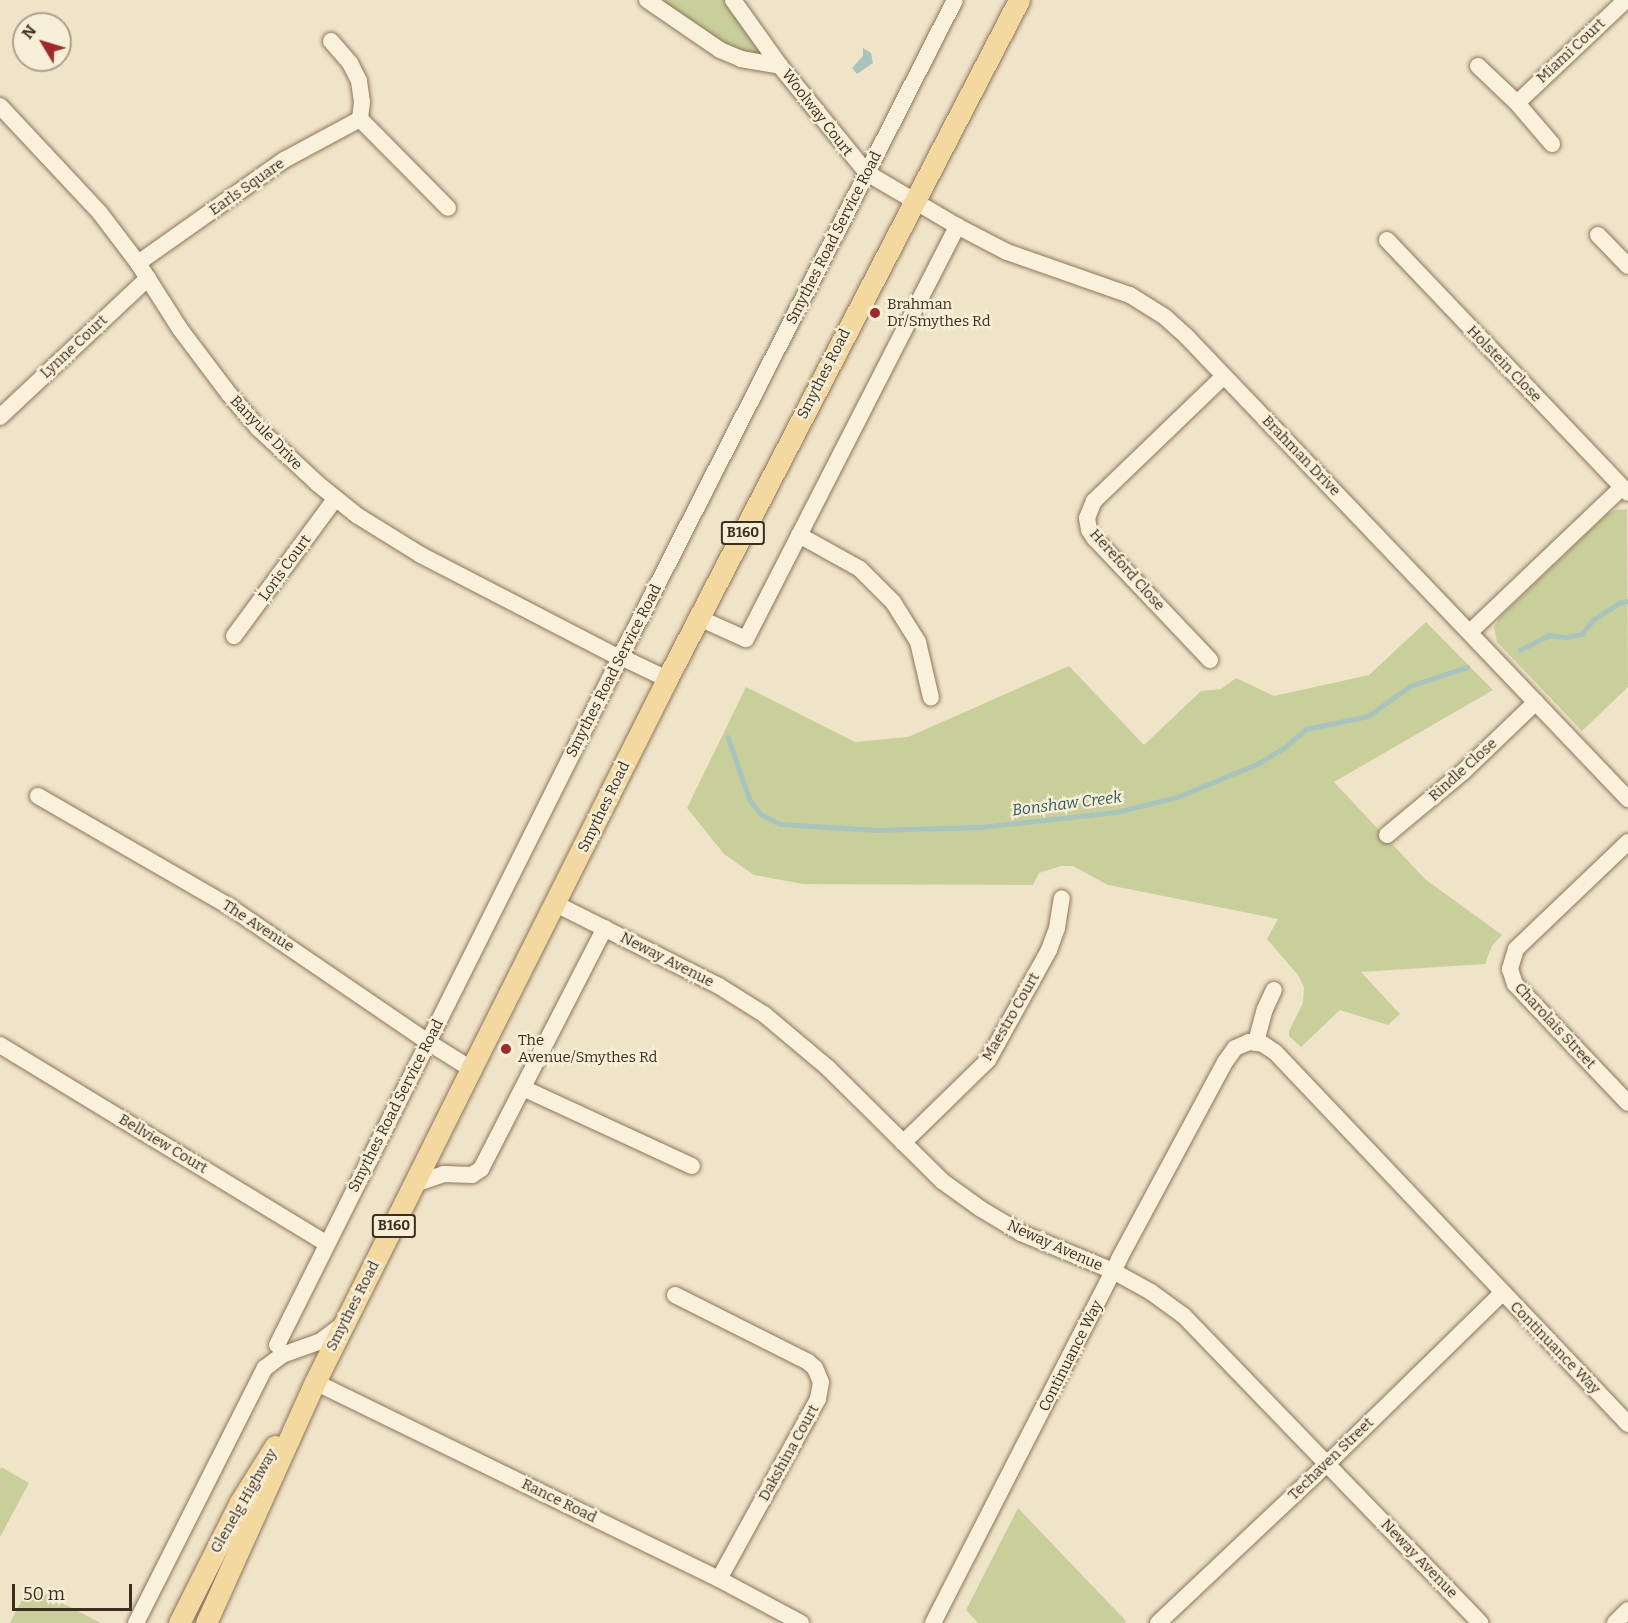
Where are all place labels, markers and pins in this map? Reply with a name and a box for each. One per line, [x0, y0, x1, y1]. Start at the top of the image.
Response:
place label: Brahman Dr/Smythes Rd [887, 295, 991, 330]
marker: Brahman Dr/Smythes Rd [868, 306, 882, 320]
place label: The Avenue/Smythes Rd [518, 1031, 657, 1066]
marker: The Avenue/Smythes Rd [499, 1042, 513, 1056]

